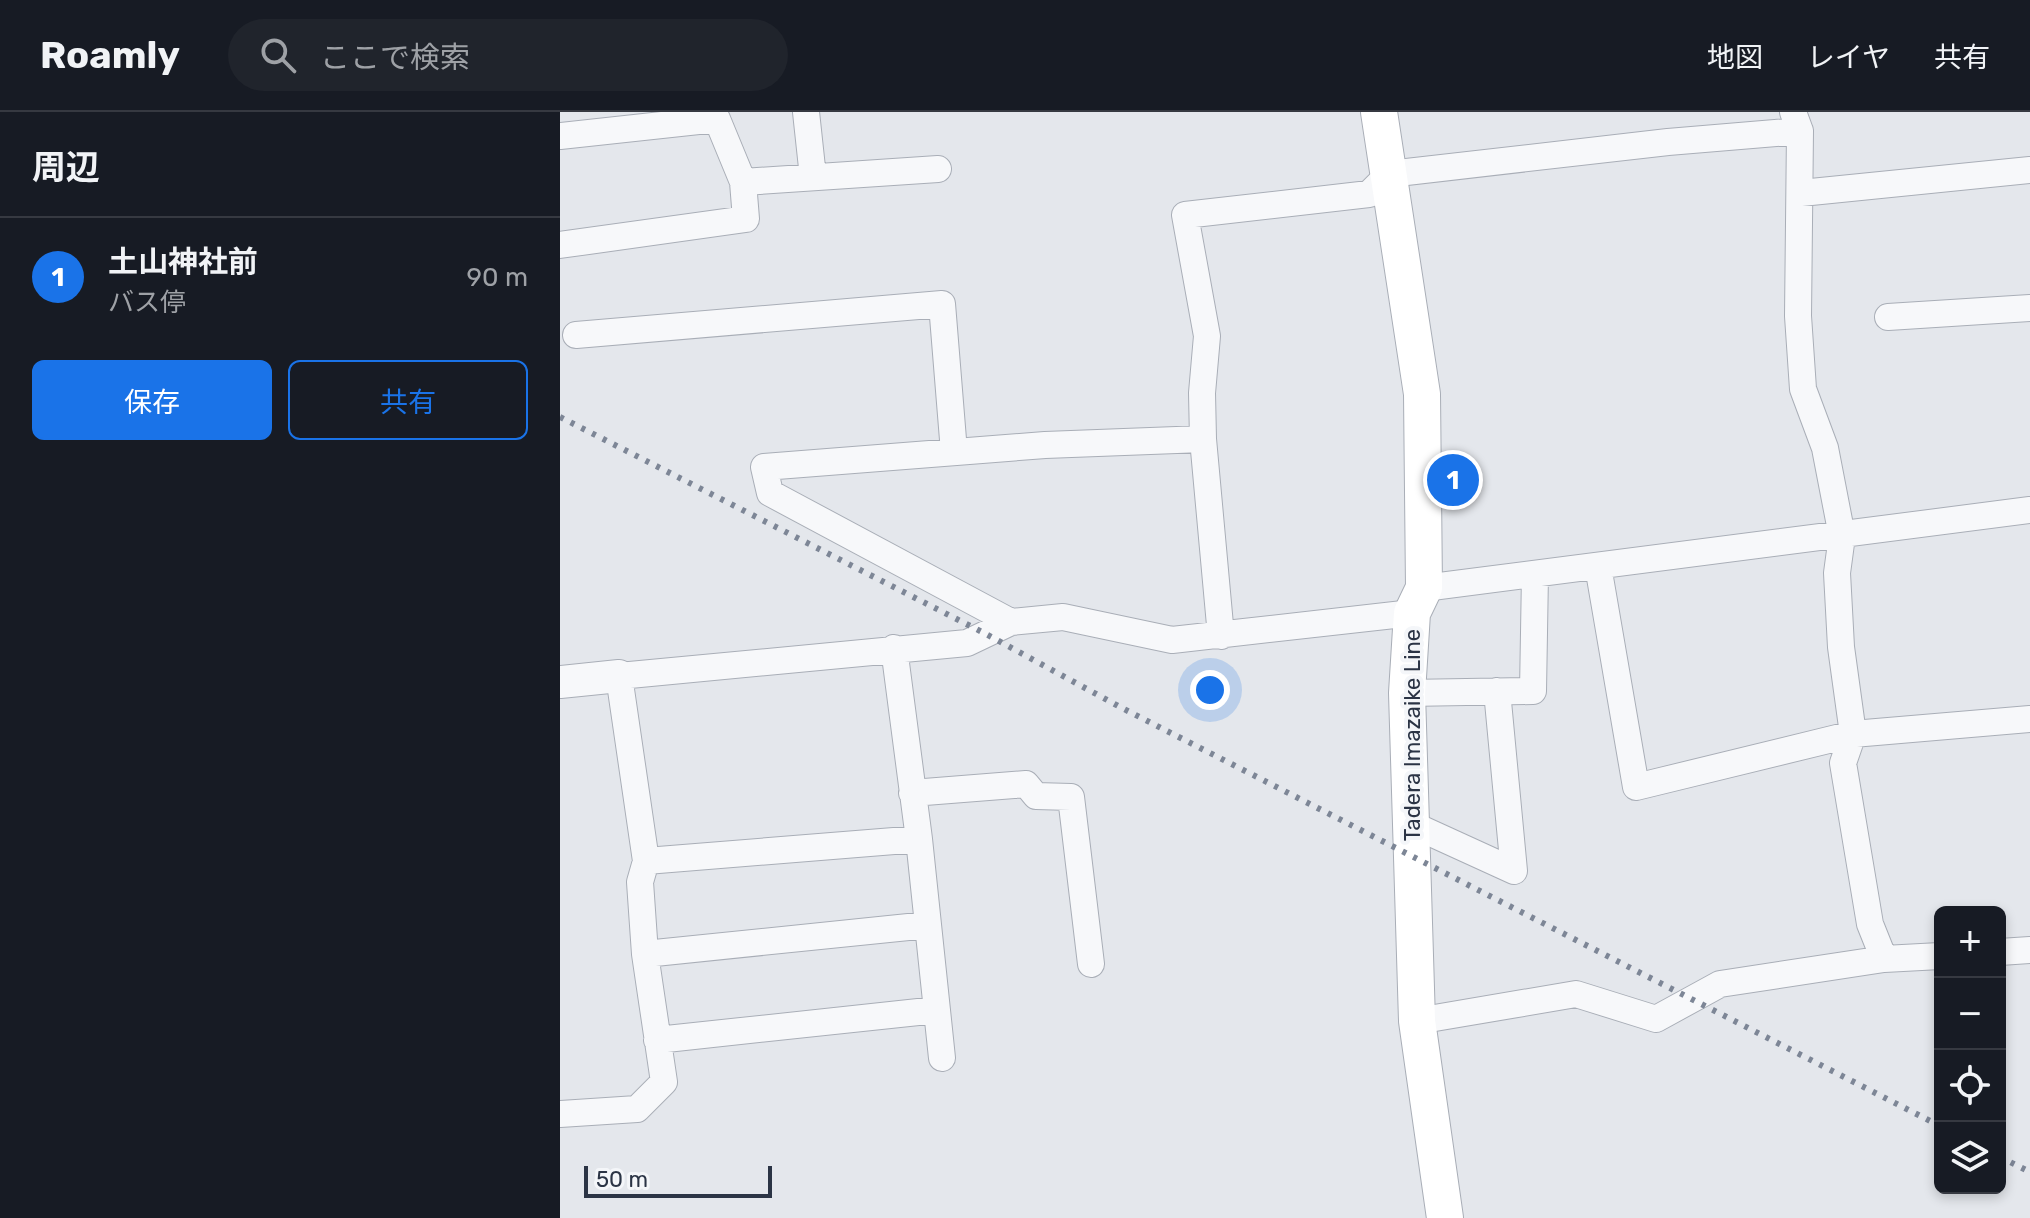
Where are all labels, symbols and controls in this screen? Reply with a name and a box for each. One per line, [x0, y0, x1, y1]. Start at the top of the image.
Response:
search box [228, 19, 788, 91]
text: Roamly [40, 32, 180, 78]
icon: search [256, 33, 300, 77]
text: ここで検索 [320, 40, 470, 76]
text: 地図 [1707, 41, 1763, 74]
text: レイヤ [1807, 41, 1890, 74]
text: 共有 [1934, 41, 1990, 74]
text: 周辺 [32, 147, 100, 188]
text: 土山神社前 [108, 244, 258, 280]
text: 1 [52, 262, 64, 293]
text: 90 m [467, 262, 528, 293]
text: バス停 [108, 287, 186, 318]
button: 保存 [32, 360, 272, 440]
button: 共有 [288, 360, 528, 440]
pin: 1 [1427, 450, 1479, 510]
street label: Tadera Imazaike Line [1399, 629, 1426, 841]
your location [1190, 670, 1230, 710]
map controls [1934, 906, 2006, 1194]
button: + [1934, 906, 2006, 978]
button: − [1934, 978, 2006, 1050]
button: locate [1934, 1050, 2006, 1122]
button: layers [1934, 1122, 2006, 1194]
scale bar [584, 1162, 772, 1198]
text: 50 m [596, 1166, 648, 1193]

